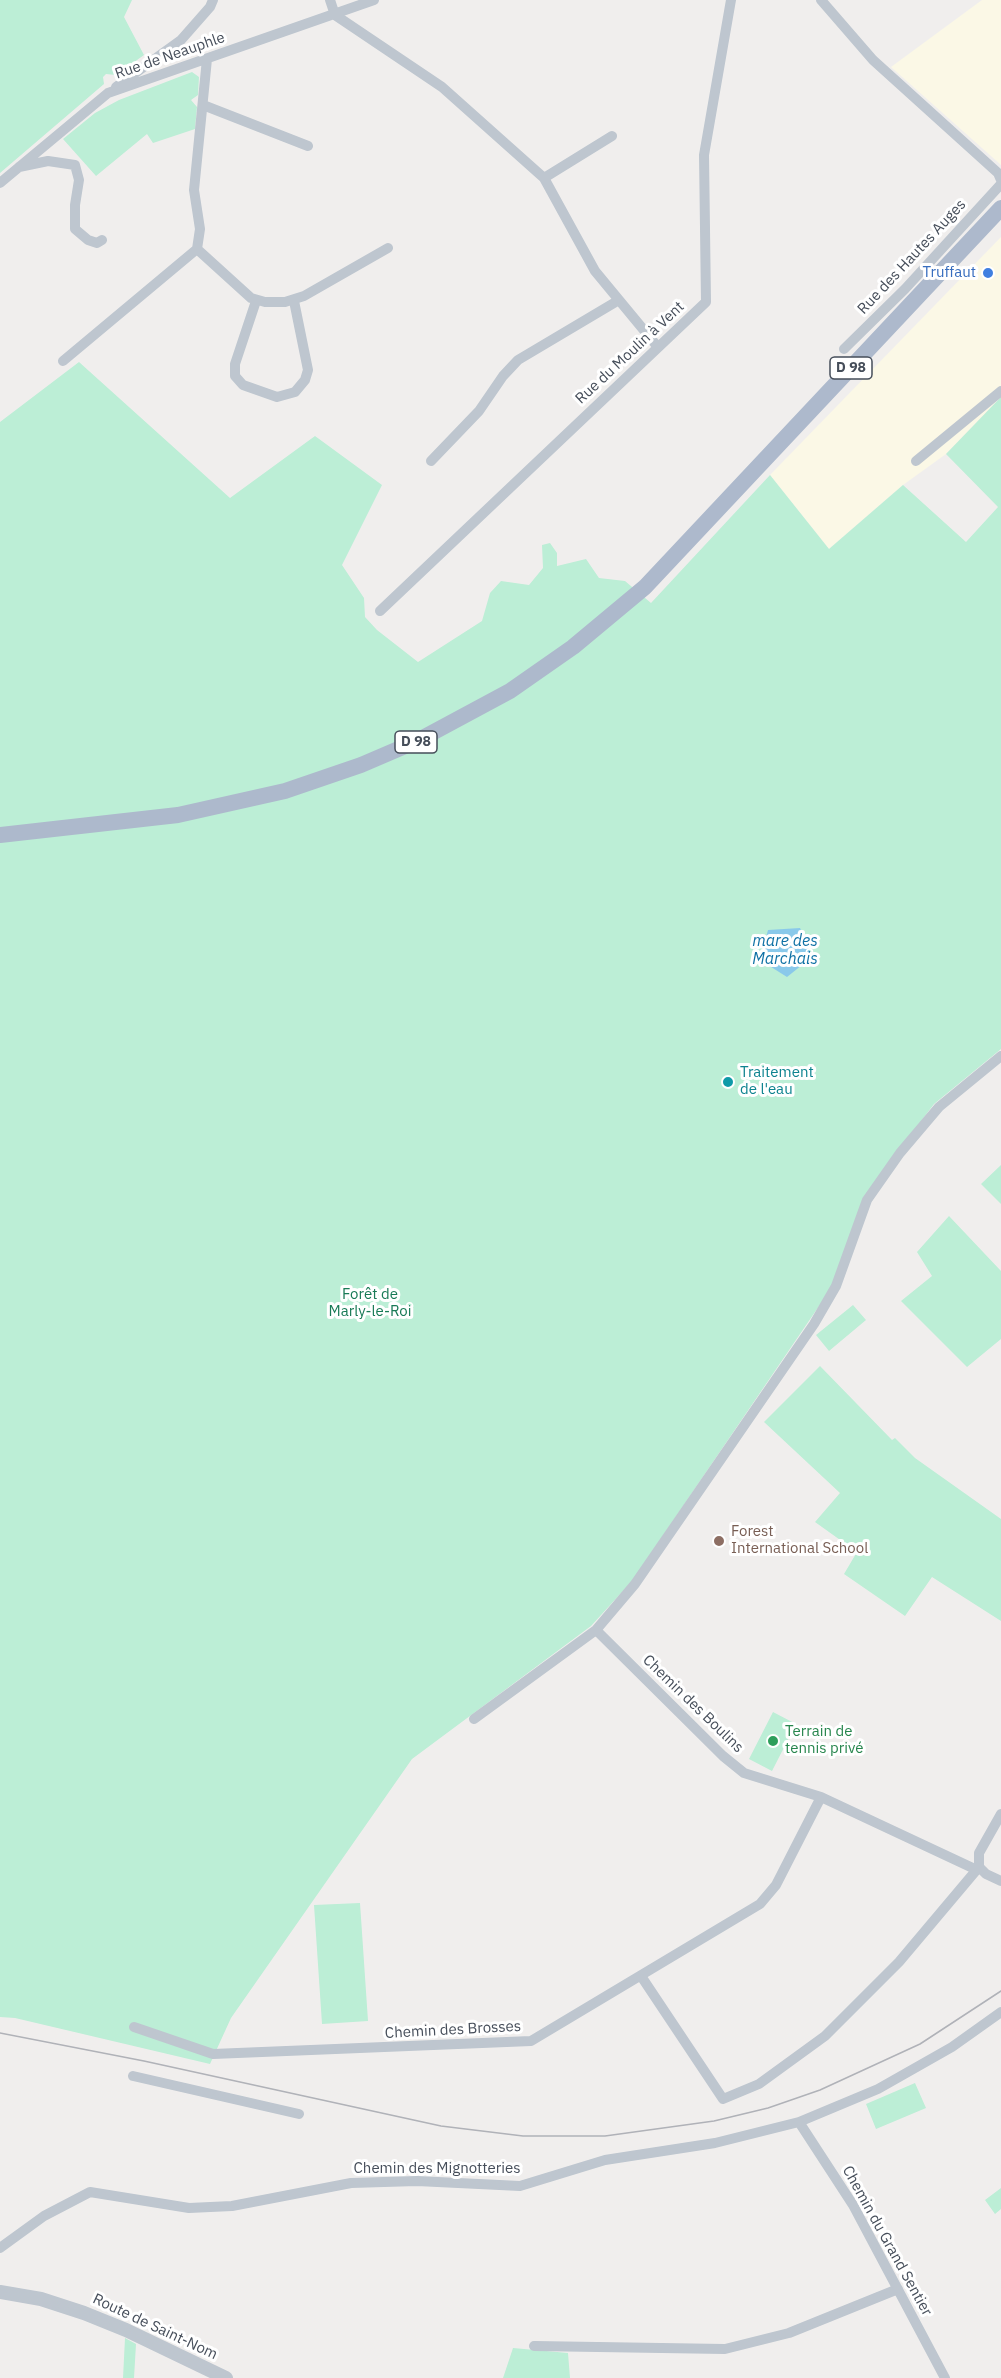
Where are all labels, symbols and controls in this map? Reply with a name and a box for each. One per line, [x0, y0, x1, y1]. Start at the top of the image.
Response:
street label: Rue de Neauphle [113, 29, 227, 83]
street label: Rue des Hautes Auges [854, 196, 970, 318]
place label: Truffaut [923, 264, 976, 282]
marker: Truffaut [981, 266, 995, 280]
street label: Rue du Moulin à Vent [572, 298, 688, 408]
road number: D 98 [830, 357, 872, 379]
road number: D 98 [395, 731, 437, 753]
water label: mare des Marchais [752, 931, 818, 969]
place label: Traitement de l'eau [740, 1064, 814, 1099]
marker: Traitement de l'eau [721, 1075, 735, 1089]
park label: Forêt de Marly-le-Roi [329, 1286, 411, 1321]
place label: Forest International School [731, 1523, 868, 1558]
marker: Forest International School [712, 1534, 726, 1548]
street label: Chemin des Boulins [639, 1651, 747, 1757]
place label: Terrain de tennis privé [785, 1723, 864, 1758]
marker: Terrain de tennis privé [766, 1734, 780, 1748]
street label: Chemin des Brosses [384, 2017, 522, 2043]
street label: Chemin des Mignotteries [354, 2160, 520, 2178]
street label: Chemin du Grand Sentier [838, 2163, 936, 2319]
street label: Route de Saint-Nom [90, 2290, 220, 2364]

